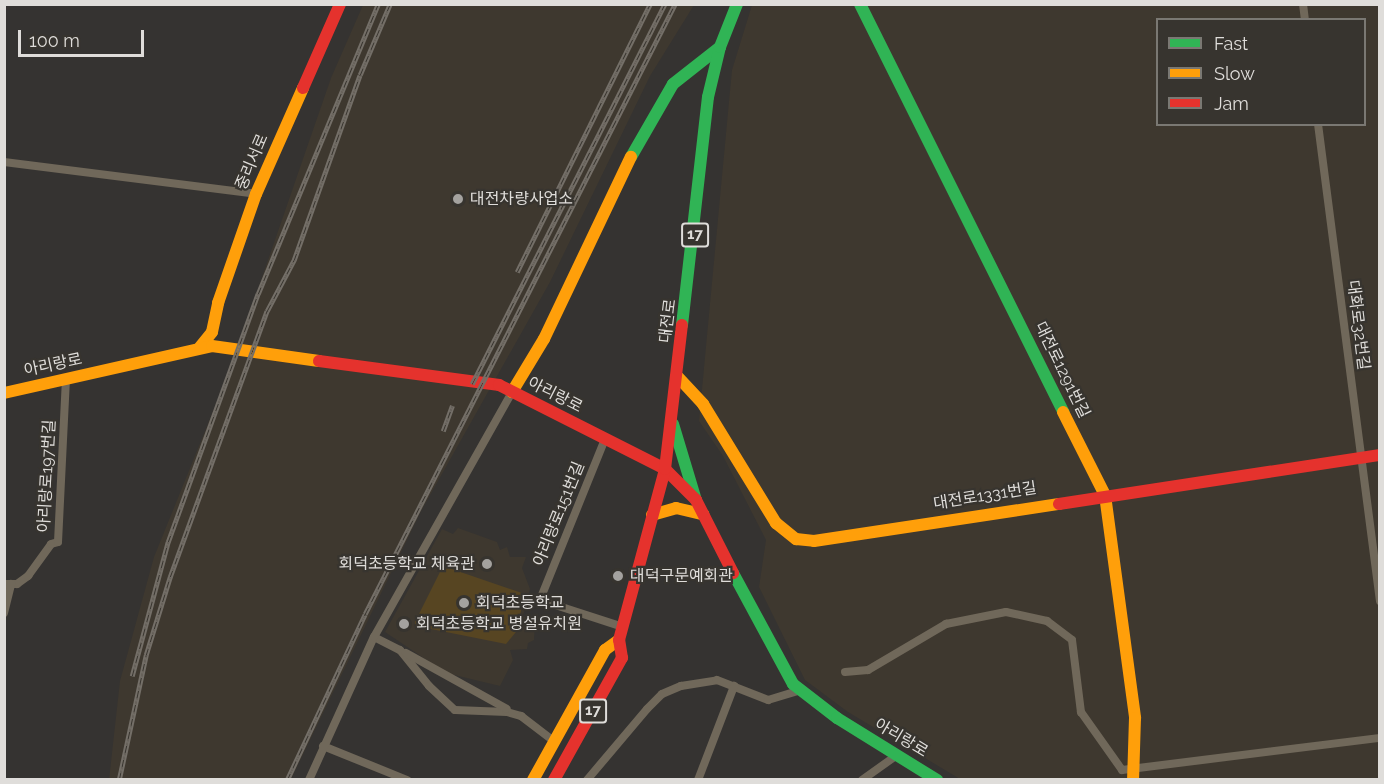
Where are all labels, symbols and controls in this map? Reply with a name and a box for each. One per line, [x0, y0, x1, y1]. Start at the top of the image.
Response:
scale bar [21, 18, 147, 56]
legend [1156, 18, 1366, 126]
text: 100 m [29, 30, 80, 51]
text: Fast [1214, 33, 1248, 54]
text: Slow [1214, 63, 1255, 84]
text: Jam [1214, 93, 1249, 114]
street label: 중리서로 [232, 131, 272, 193]
place label: 대전차량사업소 [470, 189, 573, 209]
marker: 대전차량사업소 [451, 192, 465, 206]
road number: 17 [680, 223, 710, 247]
street label: 대화로32번길 [1343, 279, 1373, 371]
street label: 대전로 [656, 298, 680, 344]
street label: 대전로1291번길 [1030, 319, 1094, 421]
street label: 아리랑로 [22, 349, 84, 381]
street label: 아리랑로 [524, 373, 586, 417]
street label: 아리랑로197번길 [34, 419, 60, 533]
street label: 아리랑로151번길 [529, 459, 589, 569]
street label: 대전로1331번길 [932, 478, 1038, 514]
place label: 회덕초등학교 체육관 [338, 554, 475, 574]
marker: 회덕초등학교 체육관 [480, 557, 494, 571]
place label: 대덕구문예회관 [630, 566, 733, 586]
marker: 대덕구문예회관 [611, 569, 625, 583]
place label: 회덕초등학교 [476, 593, 564, 613]
marker: 회덕초등학교 [457, 596, 471, 610]
place label: 회덕초등학교 병설유치원 [416, 614, 582, 634]
marker: 회덕초등학교 병설유치원 [397, 617, 411, 631]
road number: 17 [578, 699, 608, 723]
street label: 아리랑로 [871, 715, 931, 761]

